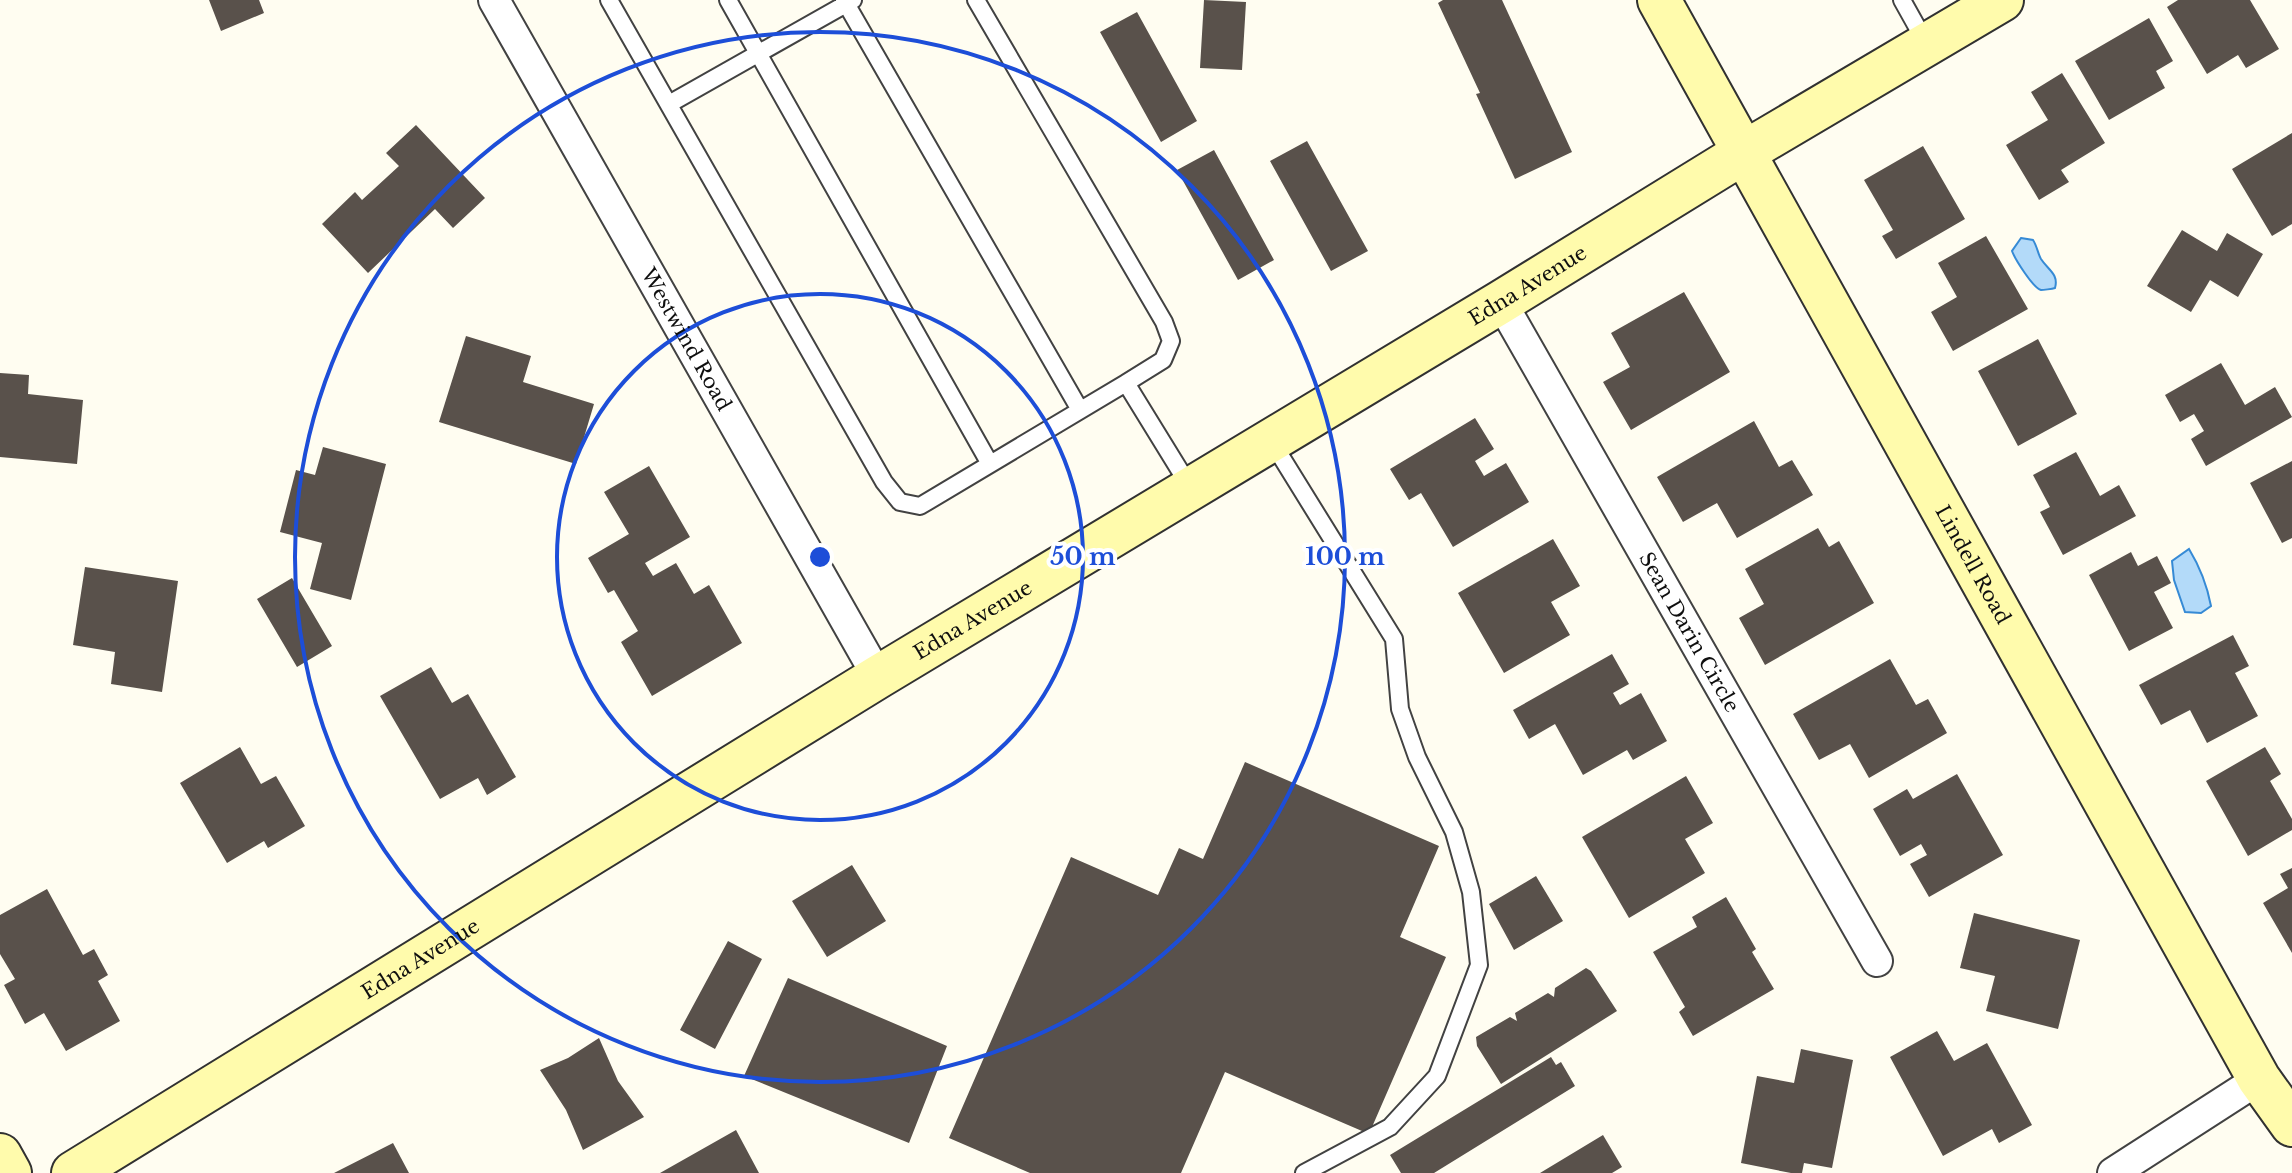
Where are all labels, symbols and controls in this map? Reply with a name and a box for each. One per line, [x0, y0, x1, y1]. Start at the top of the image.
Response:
street label: Edna Avenue [1464, 240, 1591, 331]
street label: Westwind Road [636, 263, 736, 415]
street label: Lindell Road [1930, 501, 2016, 628]
text: 50 m [1050, 542, 1116, 571]
text: 100 m [1305, 542, 1385, 571]
centre of rings [806, 543, 834, 571]
street label: Sean Darin Circle [1634, 548, 1744, 716]
street label: Edna Avenue [909, 575, 1036, 665]
street label: Edna Avenue [357, 914, 484, 1004]

